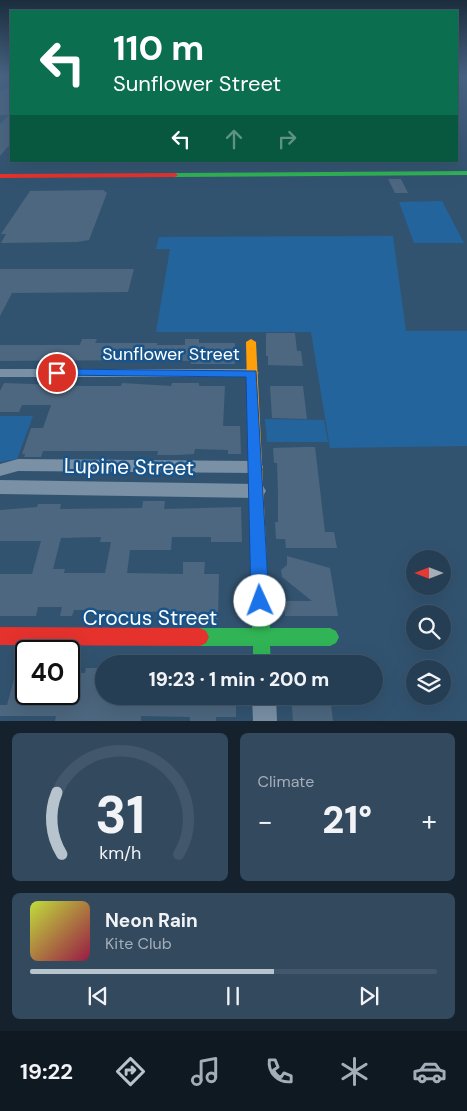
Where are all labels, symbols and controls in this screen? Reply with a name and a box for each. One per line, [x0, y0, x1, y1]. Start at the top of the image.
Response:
text: 110 m [113, 25, 204, 71]
icon: left [30, 30, 95, 95]
text: Sunflower Street [113, 69, 281, 98]
icon: left [167, 125, 195, 153]
icon: ahead [220, 125, 248, 153]
icon: right [273, 125, 301, 153]
street label: Sunflower Street [102, 342, 240, 366]
pin [36, 352, 78, 394]
icon: arrive [43, 359, 71, 387]
street label: Lupine Street [64, 452, 194, 482]
north arrow [406, 550, 451, 595]
map controls [406, 550, 451, 705]
position arrow [233, 574, 285, 626]
street label: Crocus Street [83, 604, 217, 632]
button: search [406, 605, 451, 650]
speed limit sign: 40 [15, 640, 80, 705]
button: layers [406, 660, 451, 705]
text: 19:23 · 1 min · 200 m [149, 667, 329, 692]
text: Climate [258, 771, 314, 792]
text: 31 [95, 781, 145, 849]
text: 21° [322, 795, 372, 845]
text: − [258, 803, 273, 840]
text: + [422, 803, 437, 840]
text: km/h [99, 841, 141, 865]
text: Neon Rain [105, 908, 198, 933]
text: Kite Club [105, 933, 172, 954]
icon: previous [84, 982, 112, 1010]
icon: pause [219, 982, 247, 1010]
icon: next [355, 982, 383, 1010]
icon: directions [113, 1054, 148, 1089]
icon: music [188, 1054, 223, 1089]
icon: phone [262, 1054, 297, 1089]
icon: climate [337, 1054, 372, 1089]
icon: car [412, 1054, 447, 1089]
text: 19:22 [20, 1057, 73, 1086]

